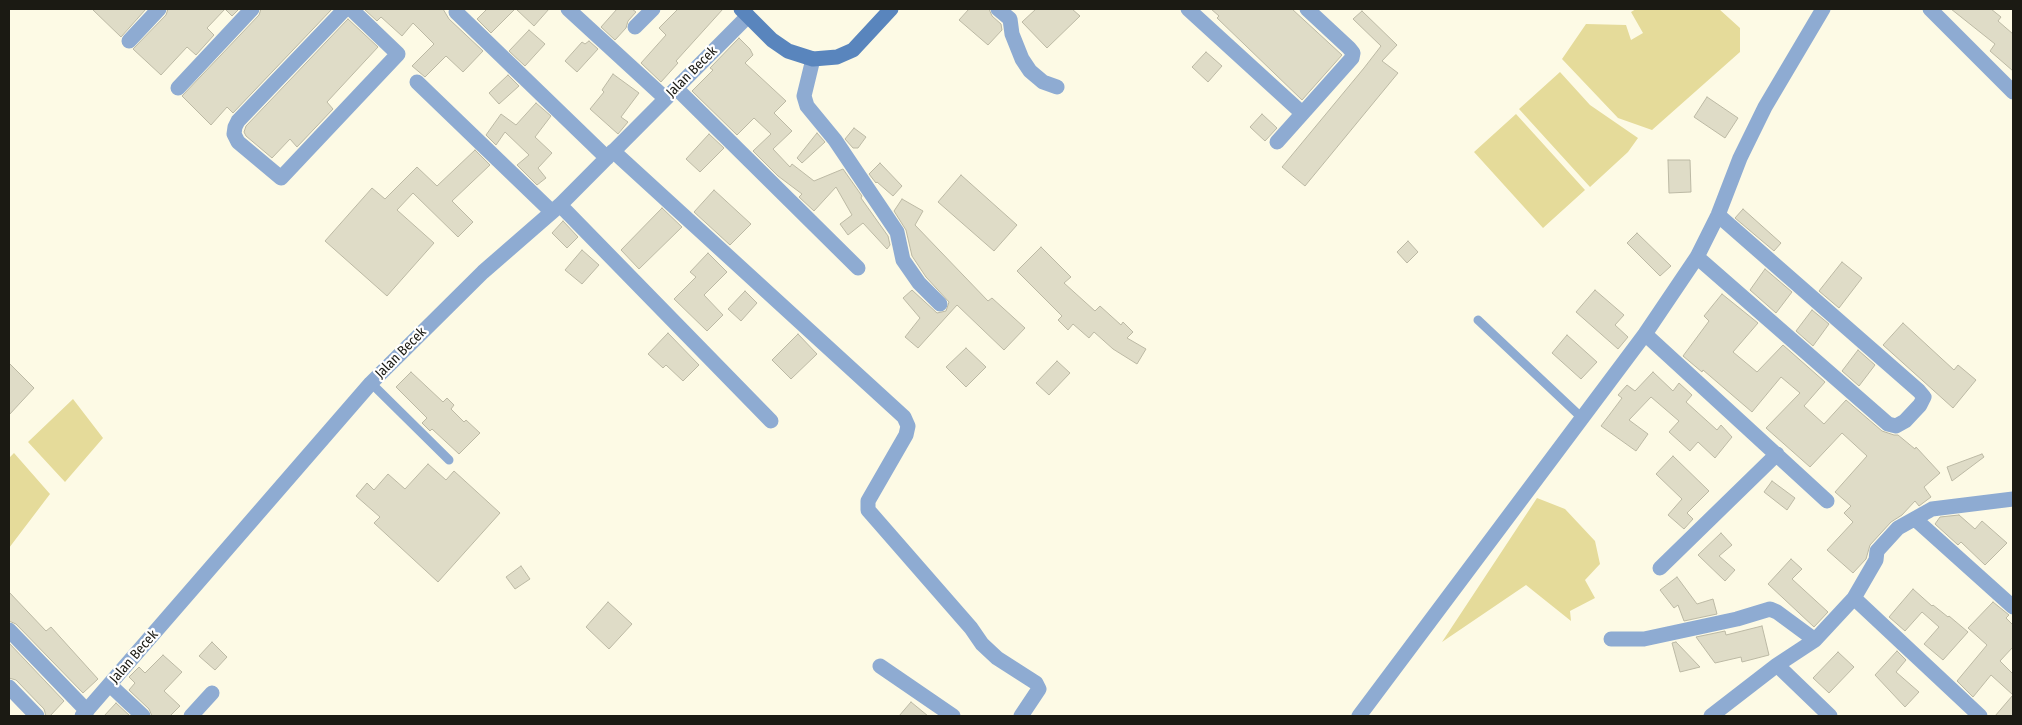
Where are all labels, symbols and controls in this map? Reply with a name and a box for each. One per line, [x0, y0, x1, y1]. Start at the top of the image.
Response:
street label: Jalan Becek [663, 43, 721, 101]
street label: Jalan Becek [372, 324, 430, 382]
street label: Jalan Becek [106, 627, 162, 687]

